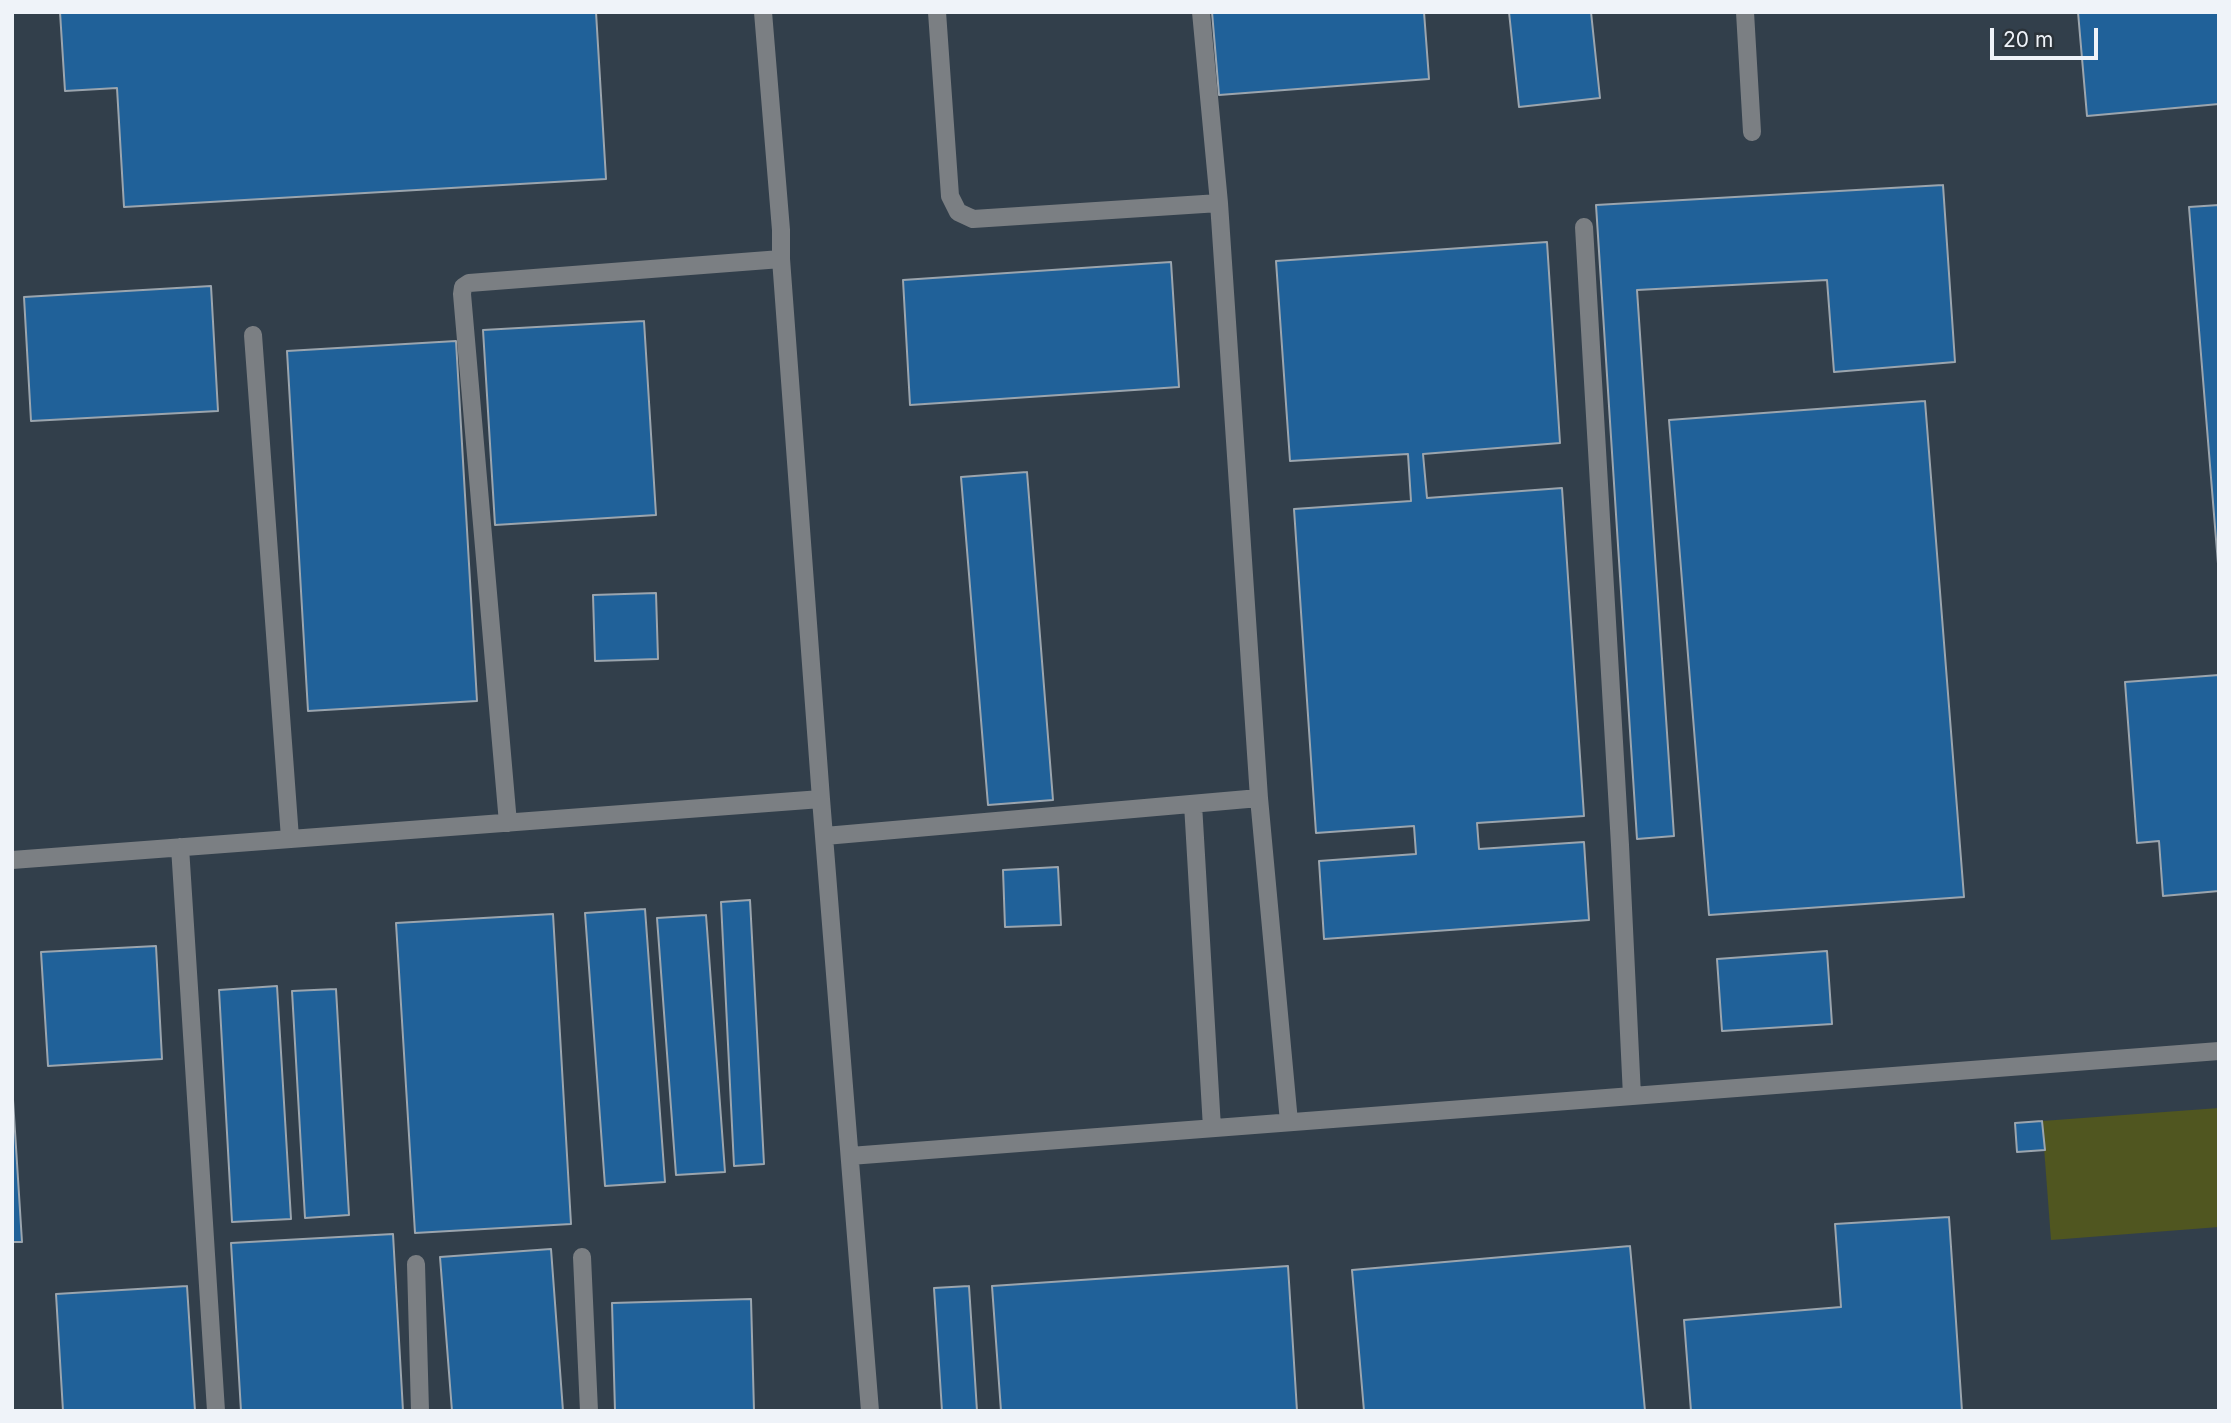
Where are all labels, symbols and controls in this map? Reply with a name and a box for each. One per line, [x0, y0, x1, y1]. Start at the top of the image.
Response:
scale bar [1993, 14, 2102, 58]
text: 20 m [2003, 27, 2053, 52]

